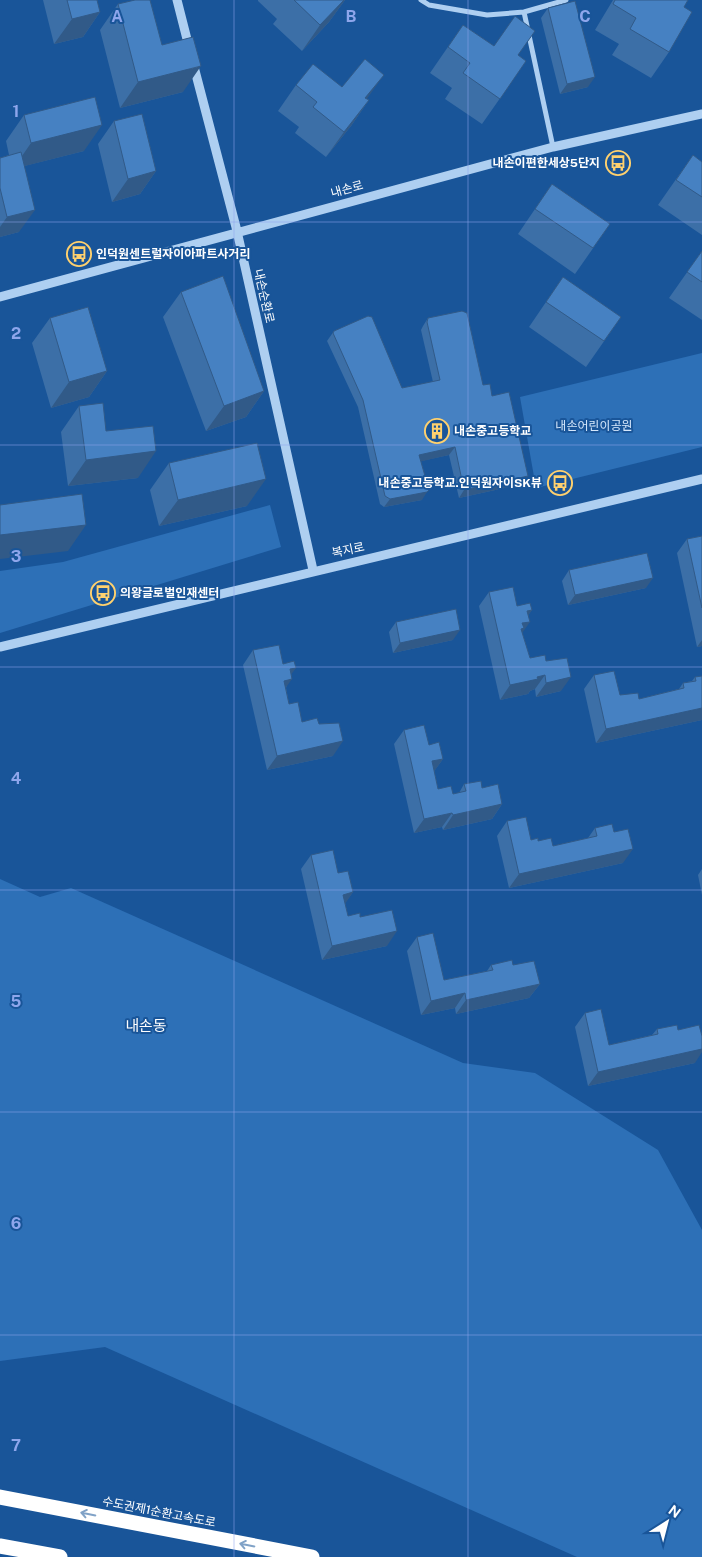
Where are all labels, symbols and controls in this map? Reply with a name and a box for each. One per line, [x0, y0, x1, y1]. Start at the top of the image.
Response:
text: A [111, 7, 123, 26]
text: B [346, 7, 357, 26]
text: C [579, 7, 591, 26]
text: 1 [13, 102, 19, 121]
bus stop icon: 내손이편한세상5단지 [605, 150, 631, 176]
place label: 내손이편한세상5단지 [493, 156, 600, 170]
street label: 내손로 [329, 178, 365, 200]
bus stop icon: 인덕원센트럴자이아파트사거리 [66, 241, 92, 267]
place label: 인덕원센트럴자이아파트사거리 [96, 247, 251, 261]
street label: 내손순환로 [251, 268, 277, 324]
text: 2 [11, 324, 21, 343]
building icon: 내손중고등학교 [424, 418, 450, 444]
park label: 내손어린이공원 [555, 419, 633, 433]
place label: 내손중고등학교 [454, 424, 531, 438]
bus stop icon: 내손중고등학교.인덕원자이SK뷰 [547, 470, 573, 496]
place label: 내손중고등학교.인덕원자이SK뷰 [378, 476, 542, 490]
street label: 복지로 [330, 540, 366, 560]
text: 3 [11, 547, 21, 566]
bus stop icon: 의왕글로벌인재센터 [90, 580, 116, 606]
place label: 의왕글로벌인재센터 [120, 586, 219, 600]
text: 4 [11, 769, 22, 788]
text: 5 [11, 992, 22, 1011]
district label: 내손동 [125, 1017, 167, 1034]
text: 6 [11, 1214, 21, 1233]
text: 7 [11, 1436, 21, 1455]
street label: 수도권제1순환고속도로 [101, 1494, 217, 1530]
north arrow [642, 1497, 692, 1547]
text: N [666, 1502, 684, 1521]
one-way arrow [80, 1509, 96, 1518]
one-way arrow [240, 1539, 256, 1549]

